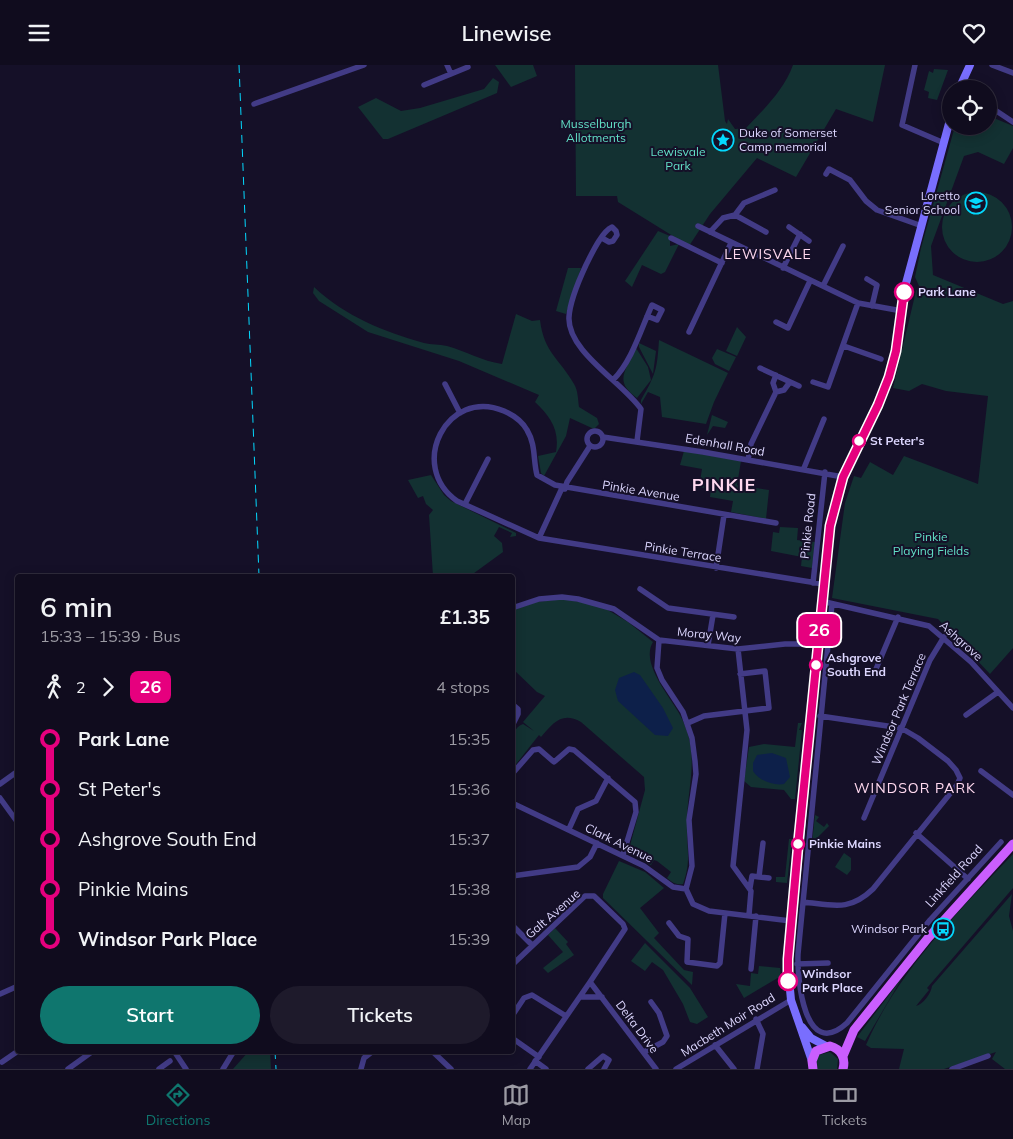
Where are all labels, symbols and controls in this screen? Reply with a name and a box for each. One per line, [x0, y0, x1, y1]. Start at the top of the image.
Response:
icon: menu [25, 19, 53, 47]
text: Linewise [461, 19, 552, 47]
icon: heart [960, 19, 988, 47]
map controls [942, 80, 997, 135]
button: locate [942, 80, 997, 135]
park label: Musselburgh Allotments [560, 116, 632, 145]
place label: Duke of Somerset Camp memorial [739, 125, 837, 154]
place icon: Duke of Somerset Camp memorial [711, 128, 735, 152]
park label: Lewisvale Park [651, 144, 705, 173]
place label: Loretto Senior School [885, 188, 960, 217]
school or university icon: Loretto Senior School [964, 191, 988, 215]
district label: LEWISVALE [724, 245, 812, 263]
marker: Park Lane [894, 282, 914, 302]
place label: Park Lane [918, 284, 976, 299]
street label: Edenhall Road [684, 430, 766, 459]
place label: St Peter's [870, 433, 924, 448]
marker: St Peter's [852, 434, 866, 448]
district label: PINKIE [692, 473, 756, 496]
street label: Pinkie Avenue [601, 477, 681, 504]
street label: Pinkie Road [797, 492, 818, 559]
park label: Pinkie Playing Fields [893, 529, 969, 558]
street label: Pinkie Terrace [644, 538, 723, 565]
text: 6 min [40, 589, 113, 624]
text: £1.35 [440, 605, 490, 629]
line badge: 26 [796, 614, 842, 646]
street label: Ashgrove [937, 617, 986, 664]
text: 26 [808, 618, 830, 641]
street label: Moray Way [676, 624, 742, 645]
text: 15:33 – 15:39 · Bus [40, 626, 181, 646]
place label: Ashgrove South End [827, 650, 886, 679]
street label: Windsor Park Terrace [868, 651, 929, 767]
marker: Ashgrove South End [809, 658, 823, 672]
icon: walk [40, 673, 68, 701]
icon: forward [94, 673, 122, 701]
text: 26 [140, 675, 161, 698]
text: 2 [76, 677, 86, 697]
text: 4 stops [436, 677, 490, 697]
text: Park Lane [78, 727, 169, 751]
text: 15:35 [448, 729, 490, 749]
text: St Peter's [78, 777, 161, 801]
text: 15:36 [448, 779, 490, 799]
district label: WINDSOR PARK [854, 779, 976, 797]
street label: Clark Avenue [583, 820, 656, 865]
text: Ashgrove South End [78, 827, 257, 851]
text: 15:37 [448, 829, 490, 849]
place label: Pinkie Mains [809, 836, 881, 851]
marker: Pinkie Mains [791, 837, 805, 851]
street label: Linkfield Road [922, 841, 986, 910]
text: Pinkie Mains [78, 877, 188, 901]
text: 15:38 [448, 879, 490, 899]
street label: Galt Avenue [522, 886, 583, 942]
bus stop icon: Windsor Park [931, 917, 955, 941]
place label: Windsor Park [851, 921, 928, 936]
text: Windsor Park Place [78, 927, 257, 951]
text: 15:39 [448, 929, 490, 949]
place label: Windsor Park Place [802, 966, 863, 995]
marker: Windsor Park Place [778, 971, 798, 991]
button: Start [40, 986, 260, 1044]
button: Tickets [270, 986, 490, 1044]
street label: Macbeth Moir Road [678, 989, 778, 1060]
street label: Delta Drive [613, 997, 662, 1056]
tab: Directions [146, 1081, 210, 1129]
tab: Map [502, 1081, 531, 1129]
tab: Tickets [822, 1081, 867, 1129]

